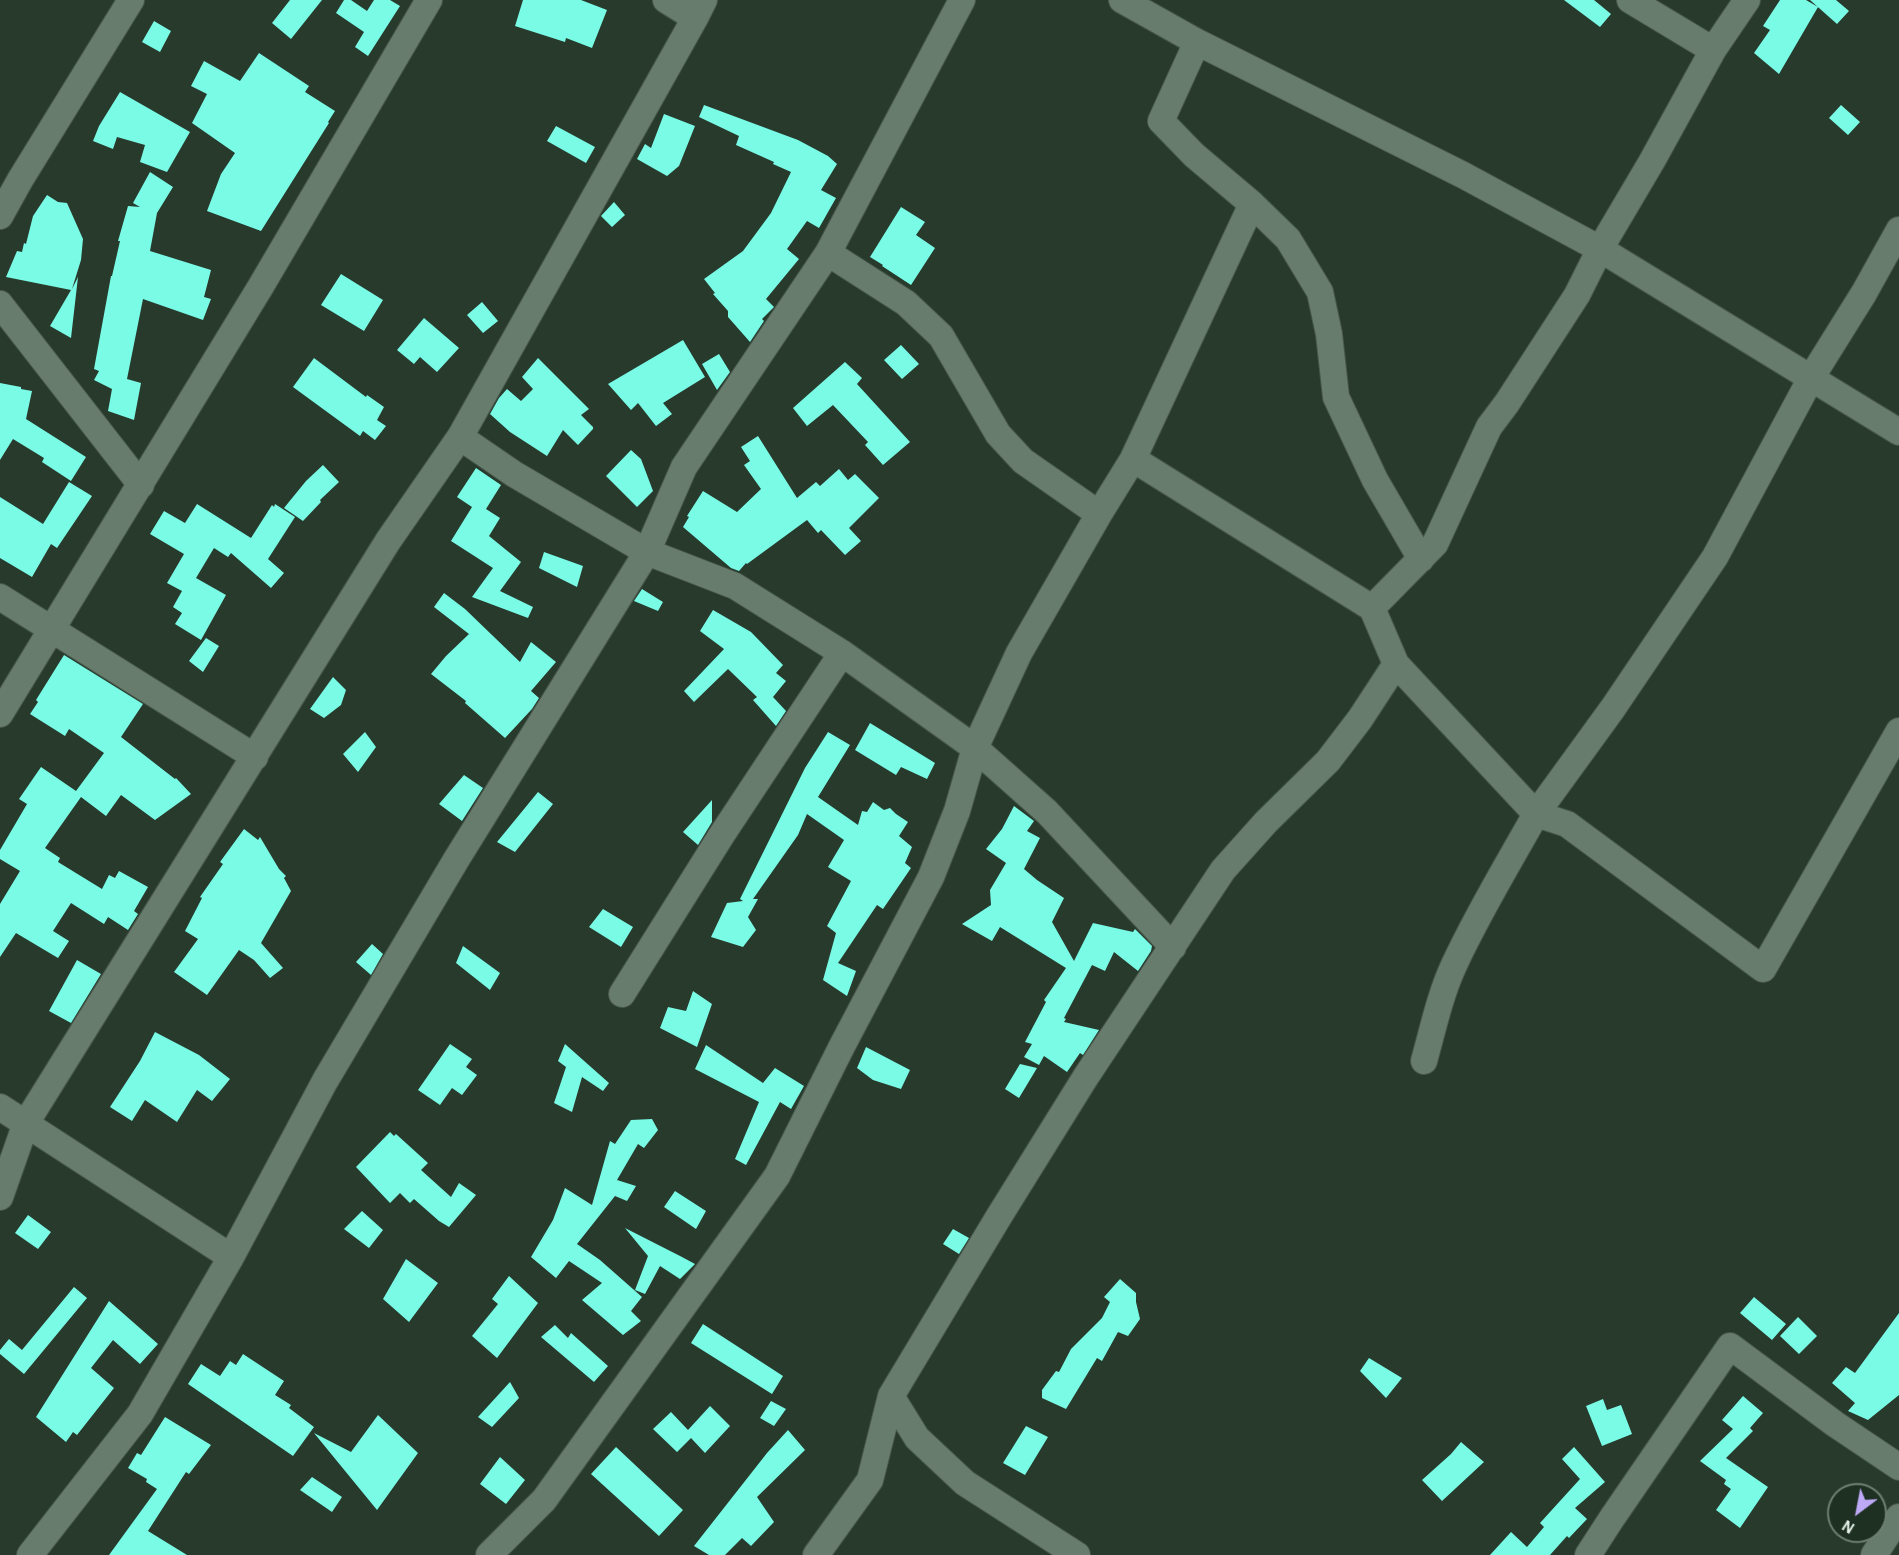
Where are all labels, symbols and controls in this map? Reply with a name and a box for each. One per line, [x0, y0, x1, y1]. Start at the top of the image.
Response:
north arrow [1827, 1483, 1887, 1543]
text: N [1840, 1517, 1857, 1536]

